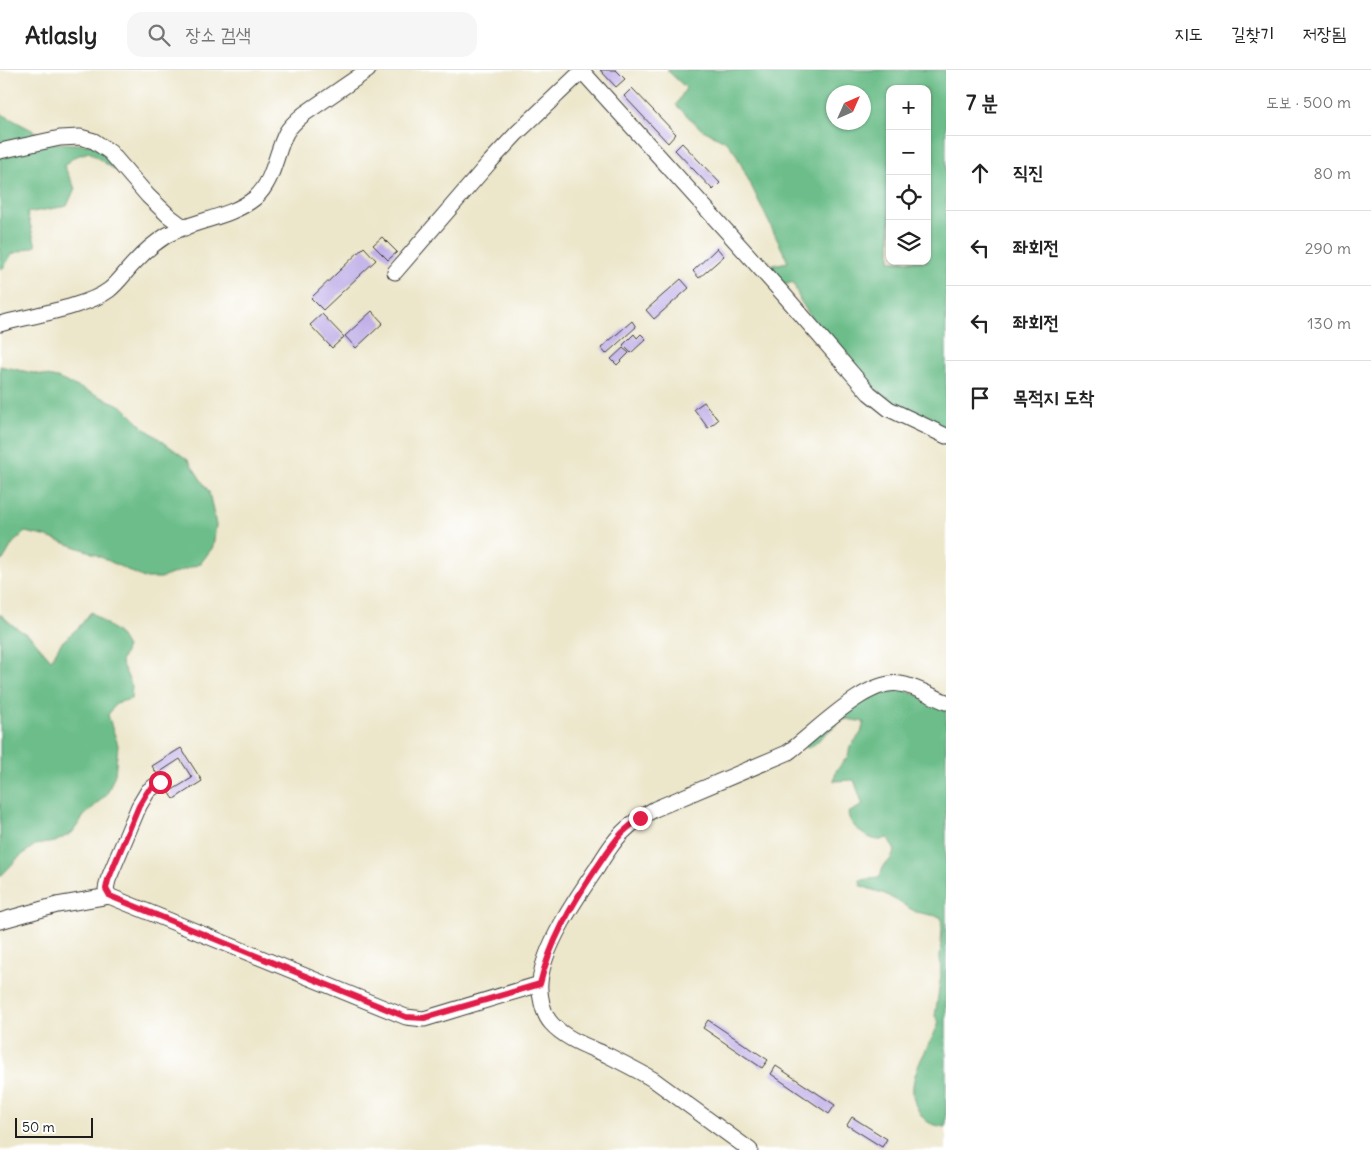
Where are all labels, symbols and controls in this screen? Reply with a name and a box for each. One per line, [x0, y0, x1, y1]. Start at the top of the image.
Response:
search box [127, 12, 477, 57]
text: Atlasly [25, 20, 97, 50]
icon: search [145, 21, 173, 49]
text: 장소 검색 [185, 22, 251, 46]
text: 지도 [1174, 22, 1203, 45]
text: 길찾기 [1231, 22, 1275, 45]
text: 저장됨 [1303, 22, 1346, 45]
north arrow [826, 85, 871, 130]
map controls [886, 85, 931, 265]
button: + [886, 85, 931, 130]
text: 7 분 [966, 89, 998, 116]
text: 도보 · 500 m [1266, 92, 1351, 112]
button: − [886, 130, 931, 175]
icon: ahead [966, 159, 994, 187]
text: 직진 [1013, 160, 1044, 184]
text: 80 m [1313, 163, 1351, 183]
button: locate [886, 175, 931, 220]
button: layers [886, 220, 931, 265]
icon: left [966, 234, 994, 262]
text: 좌회전 [1013, 235, 1059, 259]
text: 290 m [1305, 238, 1351, 258]
icon: left [966, 309, 994, 337]
text: 좌회전 [1013, 310, 1059, 334]
text: 130 m [1307, 313, 1351, 333]
icon: arrive [966, 384, 994, 412]
text: 목적지 도착 [1013, 385, 1094, 409]
route start [149, 771, 172, 794]
route end [629, 807, 652, 830]
scale bar [15, 1115, 92, 1138]
text: 50 m [22, 1118, 55, 1136]

